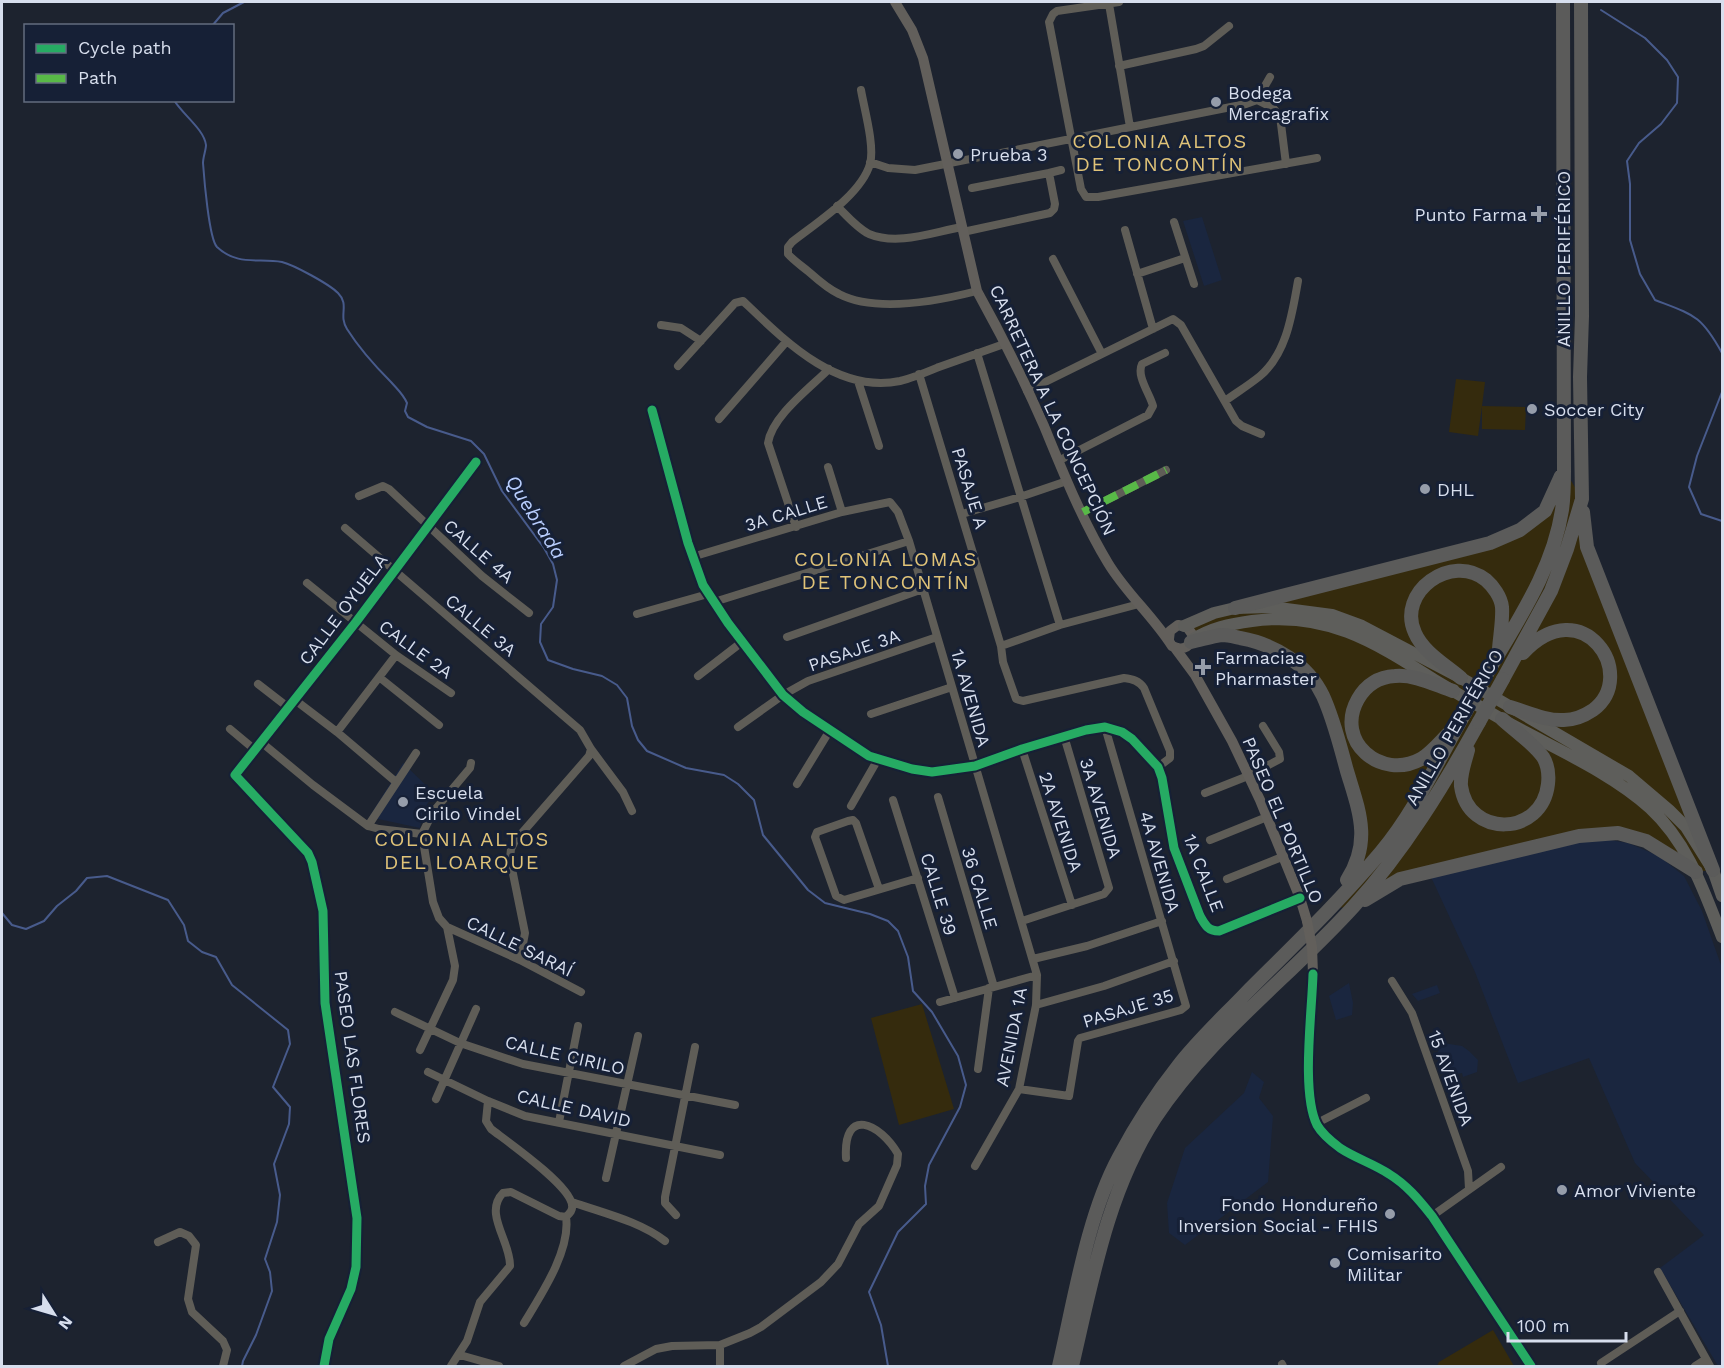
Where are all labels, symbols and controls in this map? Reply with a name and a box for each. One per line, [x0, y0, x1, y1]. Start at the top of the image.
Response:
legend [24, 24, 234, 102]
text: Cycle path [78, 37, 172, 58]
text: Path [78, 67, 118, 88]
place label: Bodega Mercagrafix [1228, 82, 1329, 124]
marker: Bodega Mercagrafix [1209, 95, 1223, 109]
district label: COLONIA ALTOS DE TONCONTÍN [1072, 129, 1248, 176]
place label: Prueba 3 [970, 144, 1048, 165]
marker: Prueba 3 [951, 147, 965, 161]
street label: ANILLO PERIFÉRICO [1553, 171, 1574, 347]
place label: Punto Farma [1414, 204, 1527, 225]
marker: Punto Farma [1532, 207, 1546, 221]
street label: CARRETERA A LA CONCEPCIÓN [986, 281, 1120, 539]
place label: Soccer City [1544, 399, 1645, 420]
marker: Soccer City [1525, 402, 1539, 416]
street label: PASAJE A [948, 445, 992, 531]
water label: Quebrada [501, 470, 571, 564]
place label: DHL [1437, 479, 1474, 500]
marker: DHL [1418, 482, 1432, 496]
street label: 3A CALLE [742, 491, 830, 535]
street label: CALLE 4A [440, 515, 519, 587]
district label: COLONIA LOMAS DE TONCONTÍN [794, 547, 978, 594]
street label: CALLE OYUELA [294, 549, 392, 669]
street label: CALLE 3A [441, 589, 521, 661]
street label: CALLE 2A [375, 615, 457, 683]
street label: PASAJE 3A [806, 625, 903, 675]
street label: ANILLO PERIFÉRICO [1401, 645, 1507, 809]
street label: 1A AVENIDA [947, 647, 995, 749]
place label: Farmacias Pharmaster [1215, 647, 1317, 689]
marker: Farmacias Pharmaster [1196, 660, 1210, 674]
street label: PASEO EL PORTILLO [1238, 734, 1328, 906]
street label: 3A AVENIDA [1076, 755, 1126, 861]
street label: 2A AVENIDA [1035, 769, 1087, 875]
place label: Escuela Cirilo Vindel [415, 782, 521, 824]
marker: Escuela Cirilo Vindel [396, 795, 410, 809]
street label: 4A AVENIDA [1136, 809, 1185, 915]
district label: COLONIA ALTOS DEL LOARQUE [374, 827, 550, 874]
street label: 1A CALLE [1180, 831, 1228, 915]
street label: 36 CALLE [958, 844, 1002, 932]
street label: CALLE 39 [917, 850, 961, 938]
street label: CALLE SARAÍ [463, 911, 577, 981]
street label: PASEO LAS FLORES [330, 969, 376, 1145]
street label: PASAJE 35 [1080, 984, 1176, 1032]
street label: AVENIDA 1A [991, 985, 1031, 1089]
street label: 15 AVENIDA [1424, 1027, 1478, 1129]
street label: CALLE CIRILO [503, 1031, 627, 1079]
street label: CALLE DAVID [515, 1085, 633, 1131]
place label: Amor Viviente [1574, 1180, 1696, 1201]
marker: Amor Viviente [1555, 1183, 1569, 1197]
place label: Fondo Hondureño Inversion Social - FHIS [1178, 1194, 1378, 1236]
marker: Fondo Hondureño Inversion Social - FHIS [1383, 1207, 1397, 1221]
place label: Comisarito Militar [1347, 1243, 1442, 1285]
marker: Comisarito Militar [1328, 1256, 1342, 1270]
north arrow [24, 1284, 84, 1344]
scale bar [1508, 1305, 1626, 1343]
text: N [54, 1312, 77, 1333]
text: 100 m [1517, 1315, 1570, 1336]

